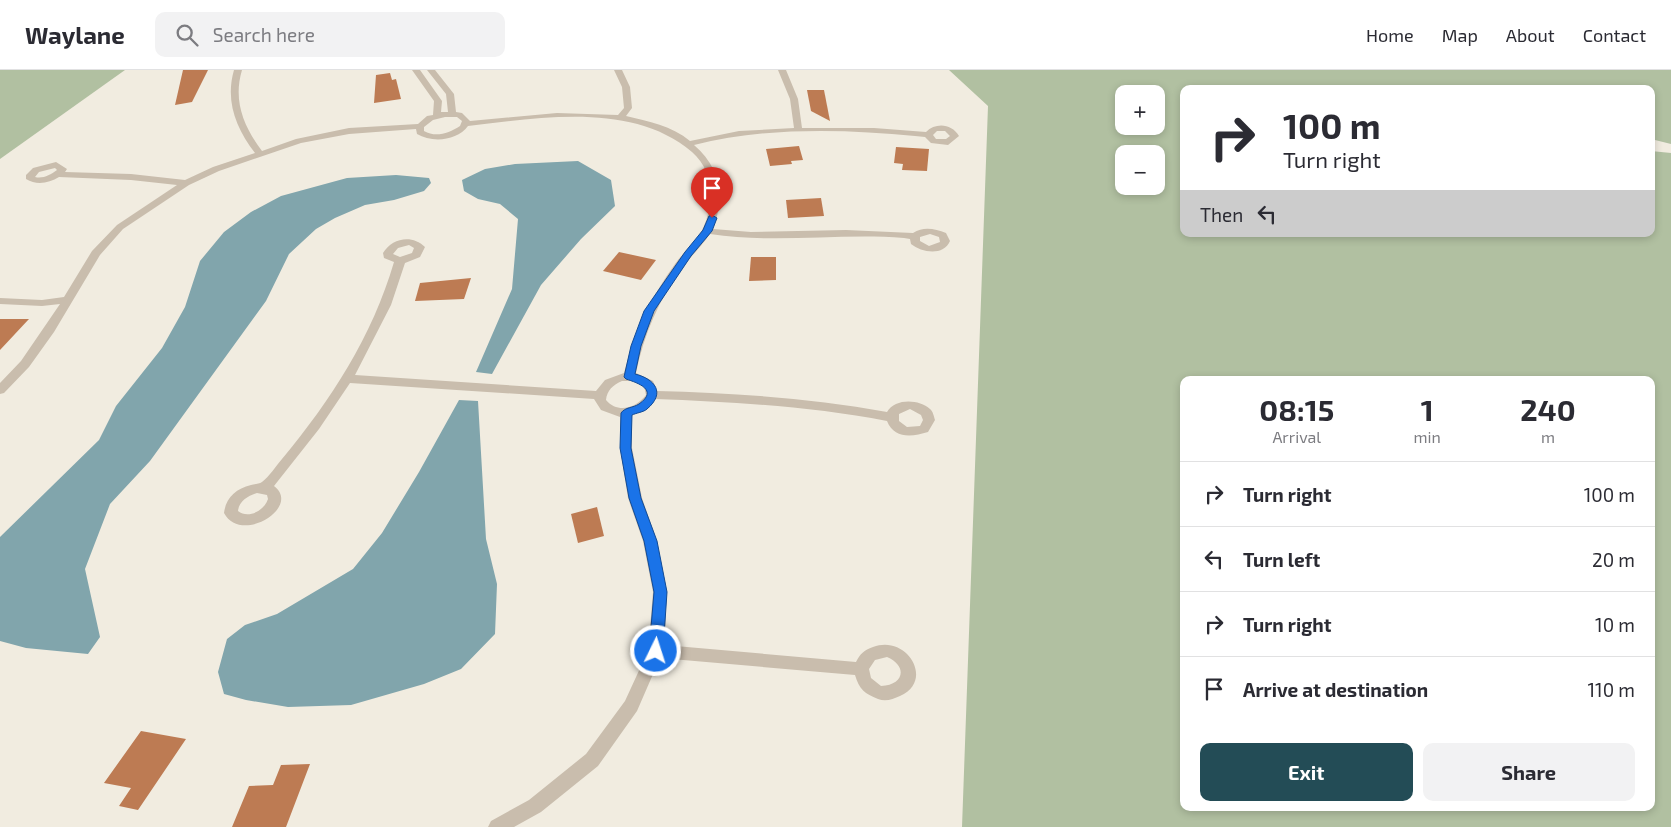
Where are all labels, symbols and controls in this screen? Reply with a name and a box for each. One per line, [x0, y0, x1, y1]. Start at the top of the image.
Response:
search box [155, 12, 505, 57]
text: Waylane [25, 20, 125, 49]
icon: search [173, 21, 201, 49]
text: Search here [213, 23, 315, 46]
text: Home [1366, 24, 1414, 46]
text: Map [1442, 24, 1478, 46]
text: About [1506, 24, 1555, 46]
text: Contact [1583, 24, 1646, 46]
map controls [1115, 85, 1165, 195]
button: + [1115, 85, 1165, 135]
text: 100 m [1283, 104, 1381, 146]
icon: right [1200, 105, 1265, 170]
button: − [1115, 145, 1165, 195]
text: Turn right [1283, 146, 1381, 172]
pin [691, 167, 733, 218]
icon: arrive [698, 174, 726, 202]
icon: left [1253, 200, 1281, 228]
text: Then [1200, 203, 1243, 226]
text: 08:15 [1259, 391, 1334, 427]
text: 1 [1421, 391, 1434, 427]
text: 240 [1520, 391, 1576, 427]
text: Arrival [1272, 427, 1321, 446]
text: min [1414, 427, 1441, 446]
text: m [1541, 427, 1555, 446]
icon: right [1200, 480, 1228, 508]
text: Turn right [1243, 483, 1331, 506]
text: 100 m [1584, 483, 1635, 506]
icon: left [1200, 545, 1228, 573]
text: Turn left [1243, 548, 1320, 571]
text: 20 m [1592, 548, 1635, 571]
icon: right [1200, 610, 1228, 638]
text: Turn right [1243, 613, 1331, 636]
text: 10 m [1595, 613, 1635, 636]
position arrow [629, 624, 681, 676]
icon: arrive [1200, 675, 1228, 703]
text: Arrive at destination [1243, 678, 1428, 701]
text: 110 m [1588, 678, 1635, 701]
button: Exit [1200, 743, 1413, 801]
button: Share [1423, 743, 1635, 801]

